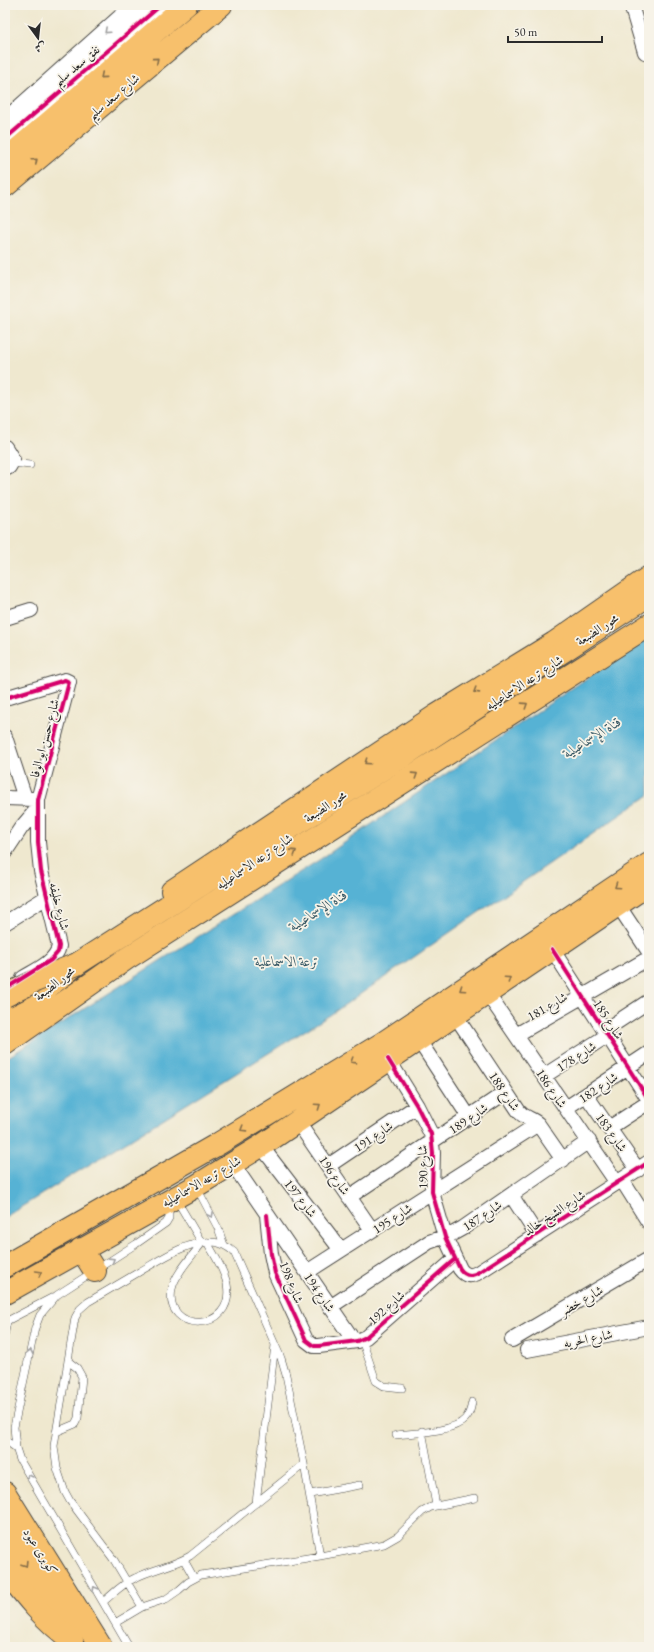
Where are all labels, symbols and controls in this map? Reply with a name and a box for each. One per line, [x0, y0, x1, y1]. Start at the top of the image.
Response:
north arrow [18, 18, 58, 58]
scale bar [508, 18, 602, 44]
text: 50 m [514, 24, 538, 40]
one-way arrow [104, 26, 112, 34]
text: ش [33, 39, 48, 56]
street label: نفق سعد سليم [49, 41, 106, 94]
one-way arrow [151, 57, 158, 64]
street label: شارع سعد سليم [84, 70, 146, 127]
one-way arrow [100, 71, 108, 78]
one-way arrow [30, 159, 38, 166]
street label: محور الضبعة [573, 609, 622, 649]
street label: شارع ترعه الاسماعيليه [482, 651, 568, 716]
one-way arrow [473, 686, 480, 694]
street label: شارع حسن ابو الوفا [26, 697, 66, 780]
one-way arrow [521, 702, 528, 709]
water label: قناة الإسماعيلية [558, 712, 626, 765]
one-way arrow [364, 757, 371, 765]
one-way arrow [411, 772, 418, 779]
street label: محور الضبعة [301, 786, 350, 826]
street label: شارع ترعه الاسماعيليه [213, 830, 298, 896]
one-way arrow [290, 849, 297, 857]
street label: شارع خليفه [42, 880, 74, 932]
one-way arrow [614, 881, 621, 888]
water label: قناة الإسماعيلية [284, 885, 352, 938]
water label: ترعة الاسماعلية [253, 952, 319, 970]
street label: محور الضبعة [30, 962, 78, 1005]
one-way arrow [503, 977, 510, 984]
one-way arrow [459, 984, 466, 992]
street label: شارع 181 [524, 988, 572, 1027]
street label: شارع 185 [587, 996, 628, 1044]
street label: شارع 178 [553, 1037, 601, 1078]
one-way arrow [351, 1056, 358, 1063]
street label: شارع 186 [530, 1065, 571, 1113]
street label: شارع 188 [483, 1068, 524, 1116]
street label: شارع 182 [575, 1068, 623, 1109]
street label: شارع 189 [445, 1099, 493, 1140]
one-way arrow [314, 1104, 321, 1111]
street label: شارع 183 [590, 1109, 631, 1157]
street label: شارع 191 [350, 1117, 398, 1158]
one-way arrow [240, 1124, 247, 1131]
street label: شارع 190 [414, 1145, 434, 1189]
street label: شارع ترعه الاسماعيليه [158, 1152, 246, 1214]
street label: شارع 196 [313, 1152, 354, 1200]
street label: شارع 197 [278, 1176, 321, 1223]
street label: شارع الشيخ خالد [520, 1186, 590, 1241]
street label: شارع 187 [459, 1196, 507, 1237]
street label: شارع 195 [369, 1199, 417, 1240]
one-way arrow [206, 1211, 214, 1218]
one-way arrow [108, 1257, 115, 1265]
street label: شارع 198 [273, 1259, 308, 1307]
street label: شارع 194 [298, 1269, 339, 1317]
one-way arrow [35, 1271, 42, 1278]
street label: شارع خضر [555, 1281, 608, 1323]
street label: شارع 192 [364, 1286, 410, 1331]
street label: شارع الحريه [562, 1325, 615, 1355]
one-way arrow [25, 1349, 33, 1355]
one-way arrow [27, 1474, 34, 1481]
street label: كوبرى عبود [19, 1524, 62, 1578]
one-way arrow [21, 1560, 28, 1567]
one-way arrow [93, 1586, 100, 1593]

